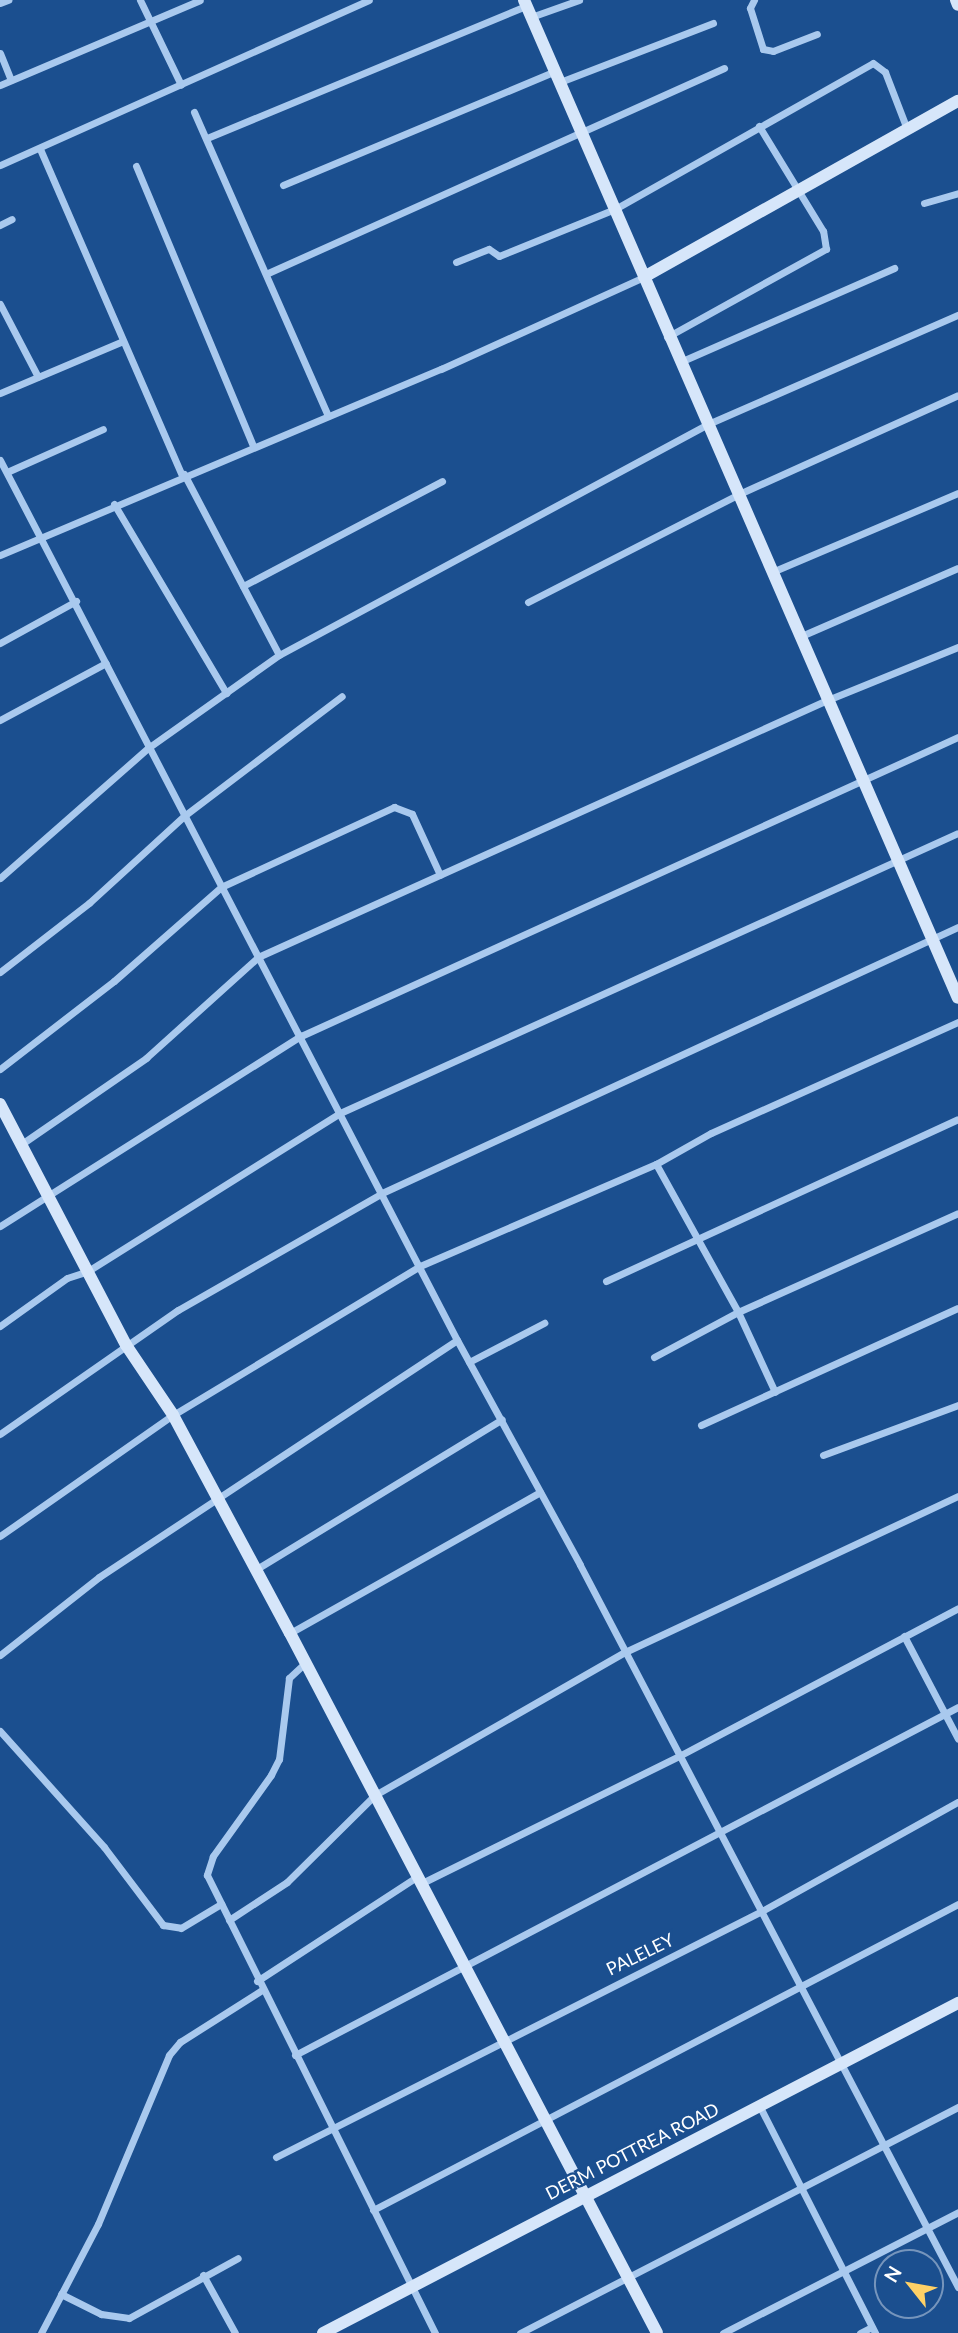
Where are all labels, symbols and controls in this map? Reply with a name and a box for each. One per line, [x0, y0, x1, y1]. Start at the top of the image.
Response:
street label: PALELEY [603, 1928, 677, 1980]
street label: DERM POTTREA ROAD [541, 2098, 723, 2204]
north arrow [874, 2249, 944, 2319]
text: N [879, 2262, 906, 2286]

